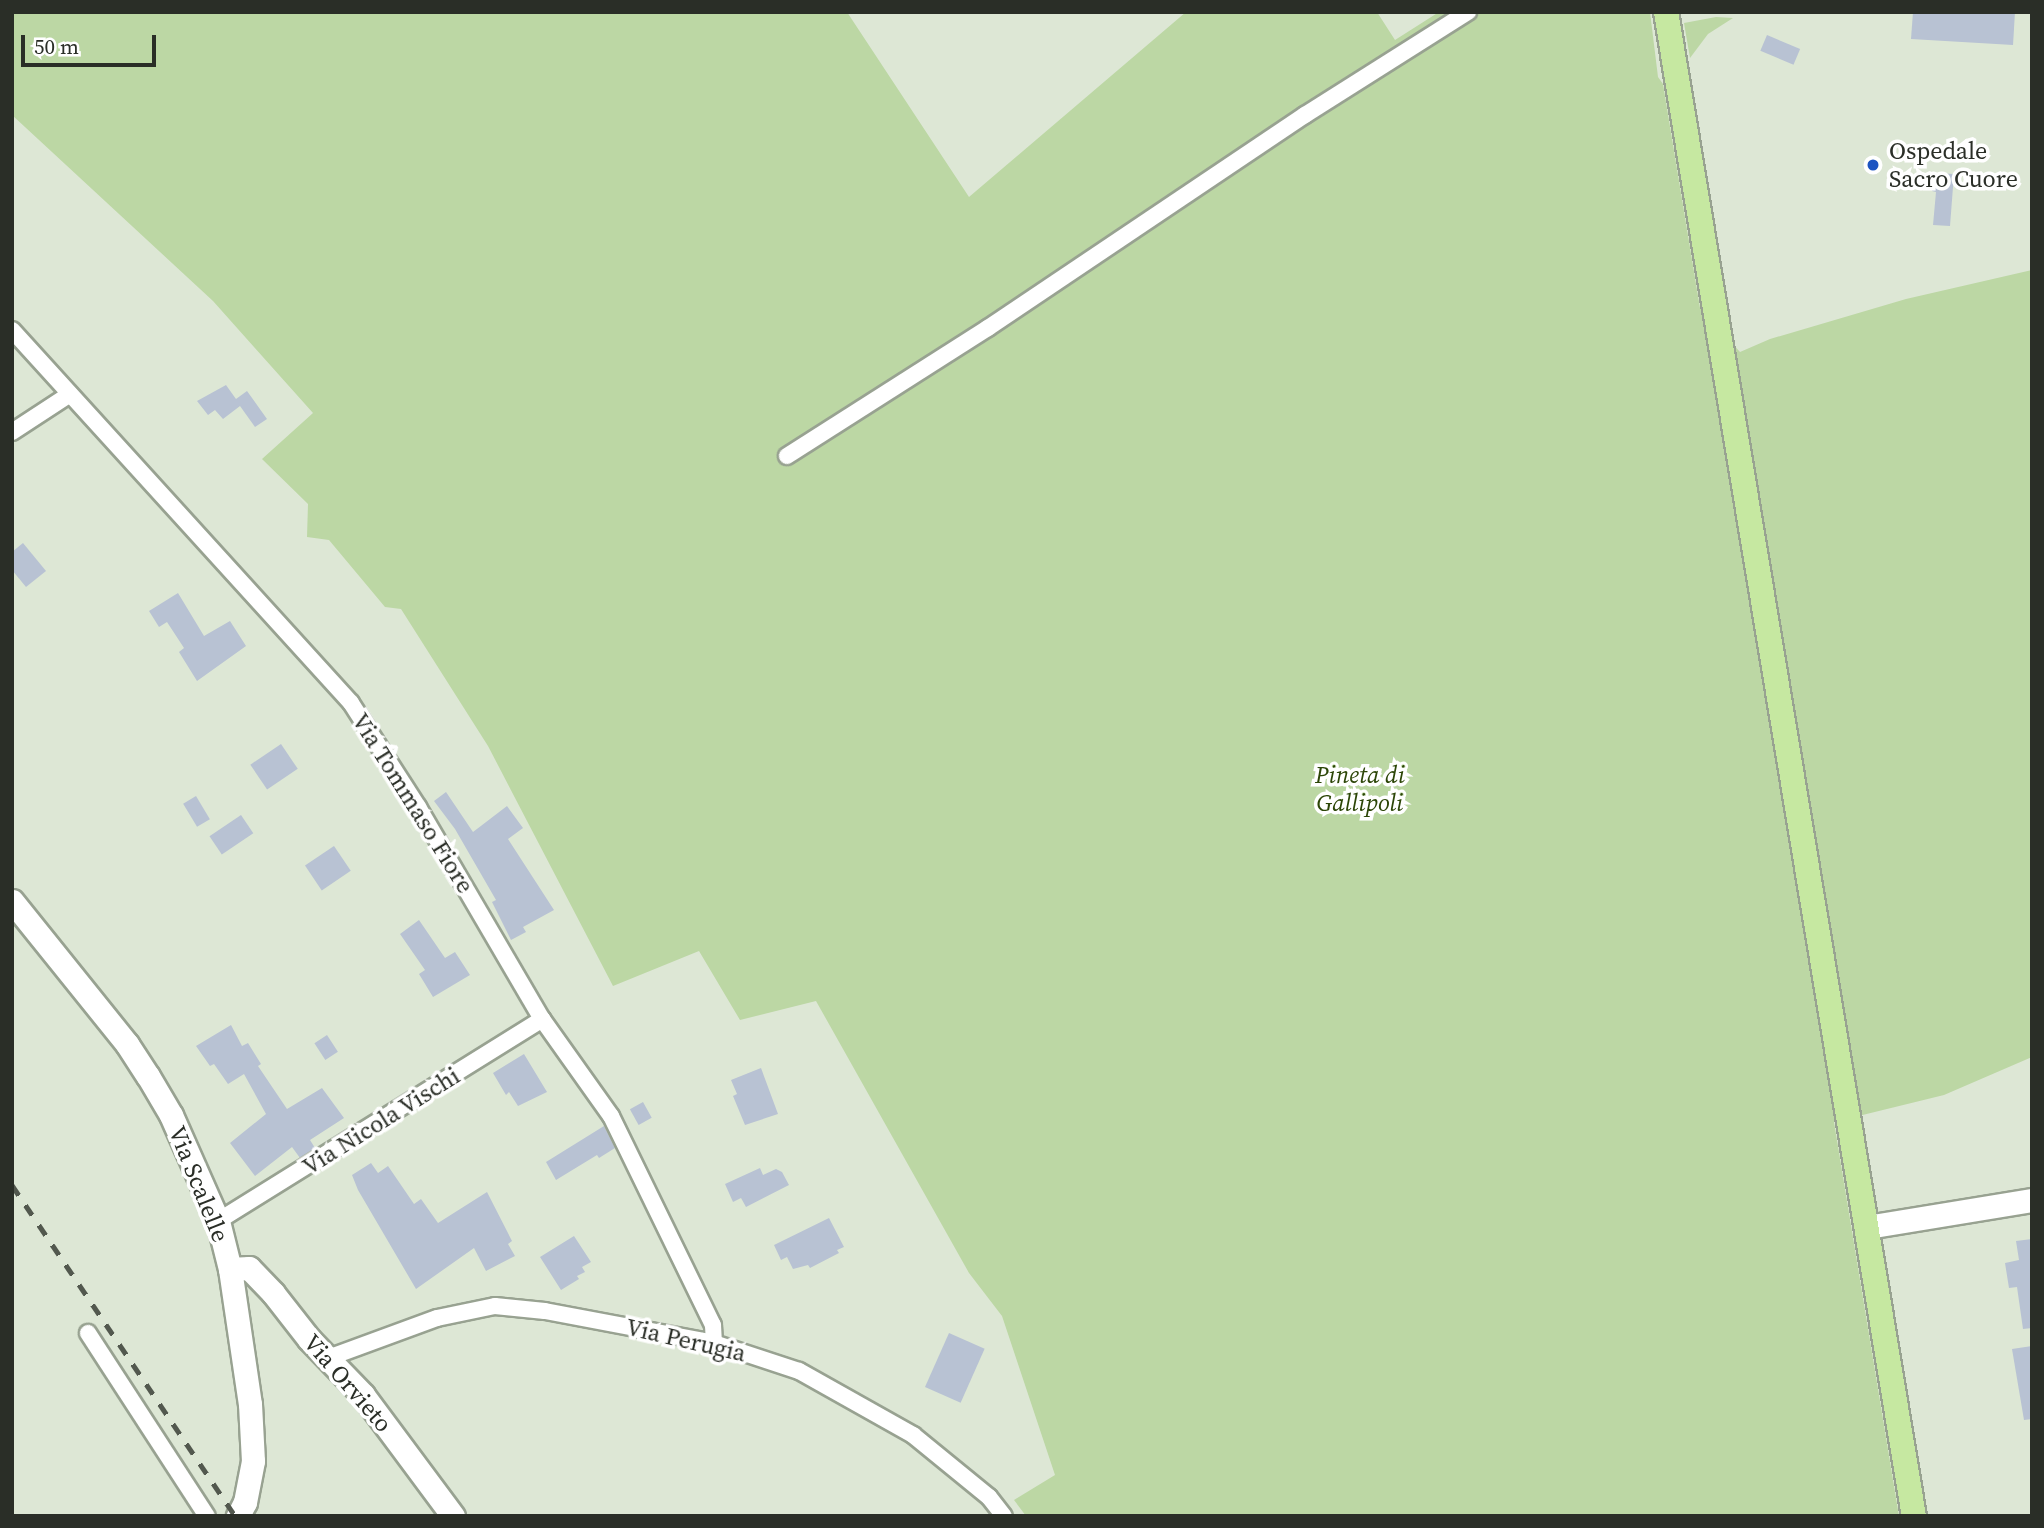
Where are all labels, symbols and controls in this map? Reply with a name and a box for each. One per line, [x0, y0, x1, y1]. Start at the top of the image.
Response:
scale bar [24, 21, 159, 65]
text: 50 m [34, 32, 79, 61]
place label: Ospedale Sacro Cuore [1889, 137, 2018, 193]
marker: Ospedale Sacro Cuore [1863, 155, 1883, 175]
street label: Via Tommaso Fiore [346, 708, 480, 898]
park label: Pineta di Gallipoli [1315, 761, 1405, 817]
street label: Via Nicola Vischi [297, 1061, 465, 1181]
street label: Via Scalelle [163, 1122, 235, 1246]
street label: Via Perugia [623, 1312, 749, 1368]
street label: Via Orvieto [298, 1328, 398, 1438]

